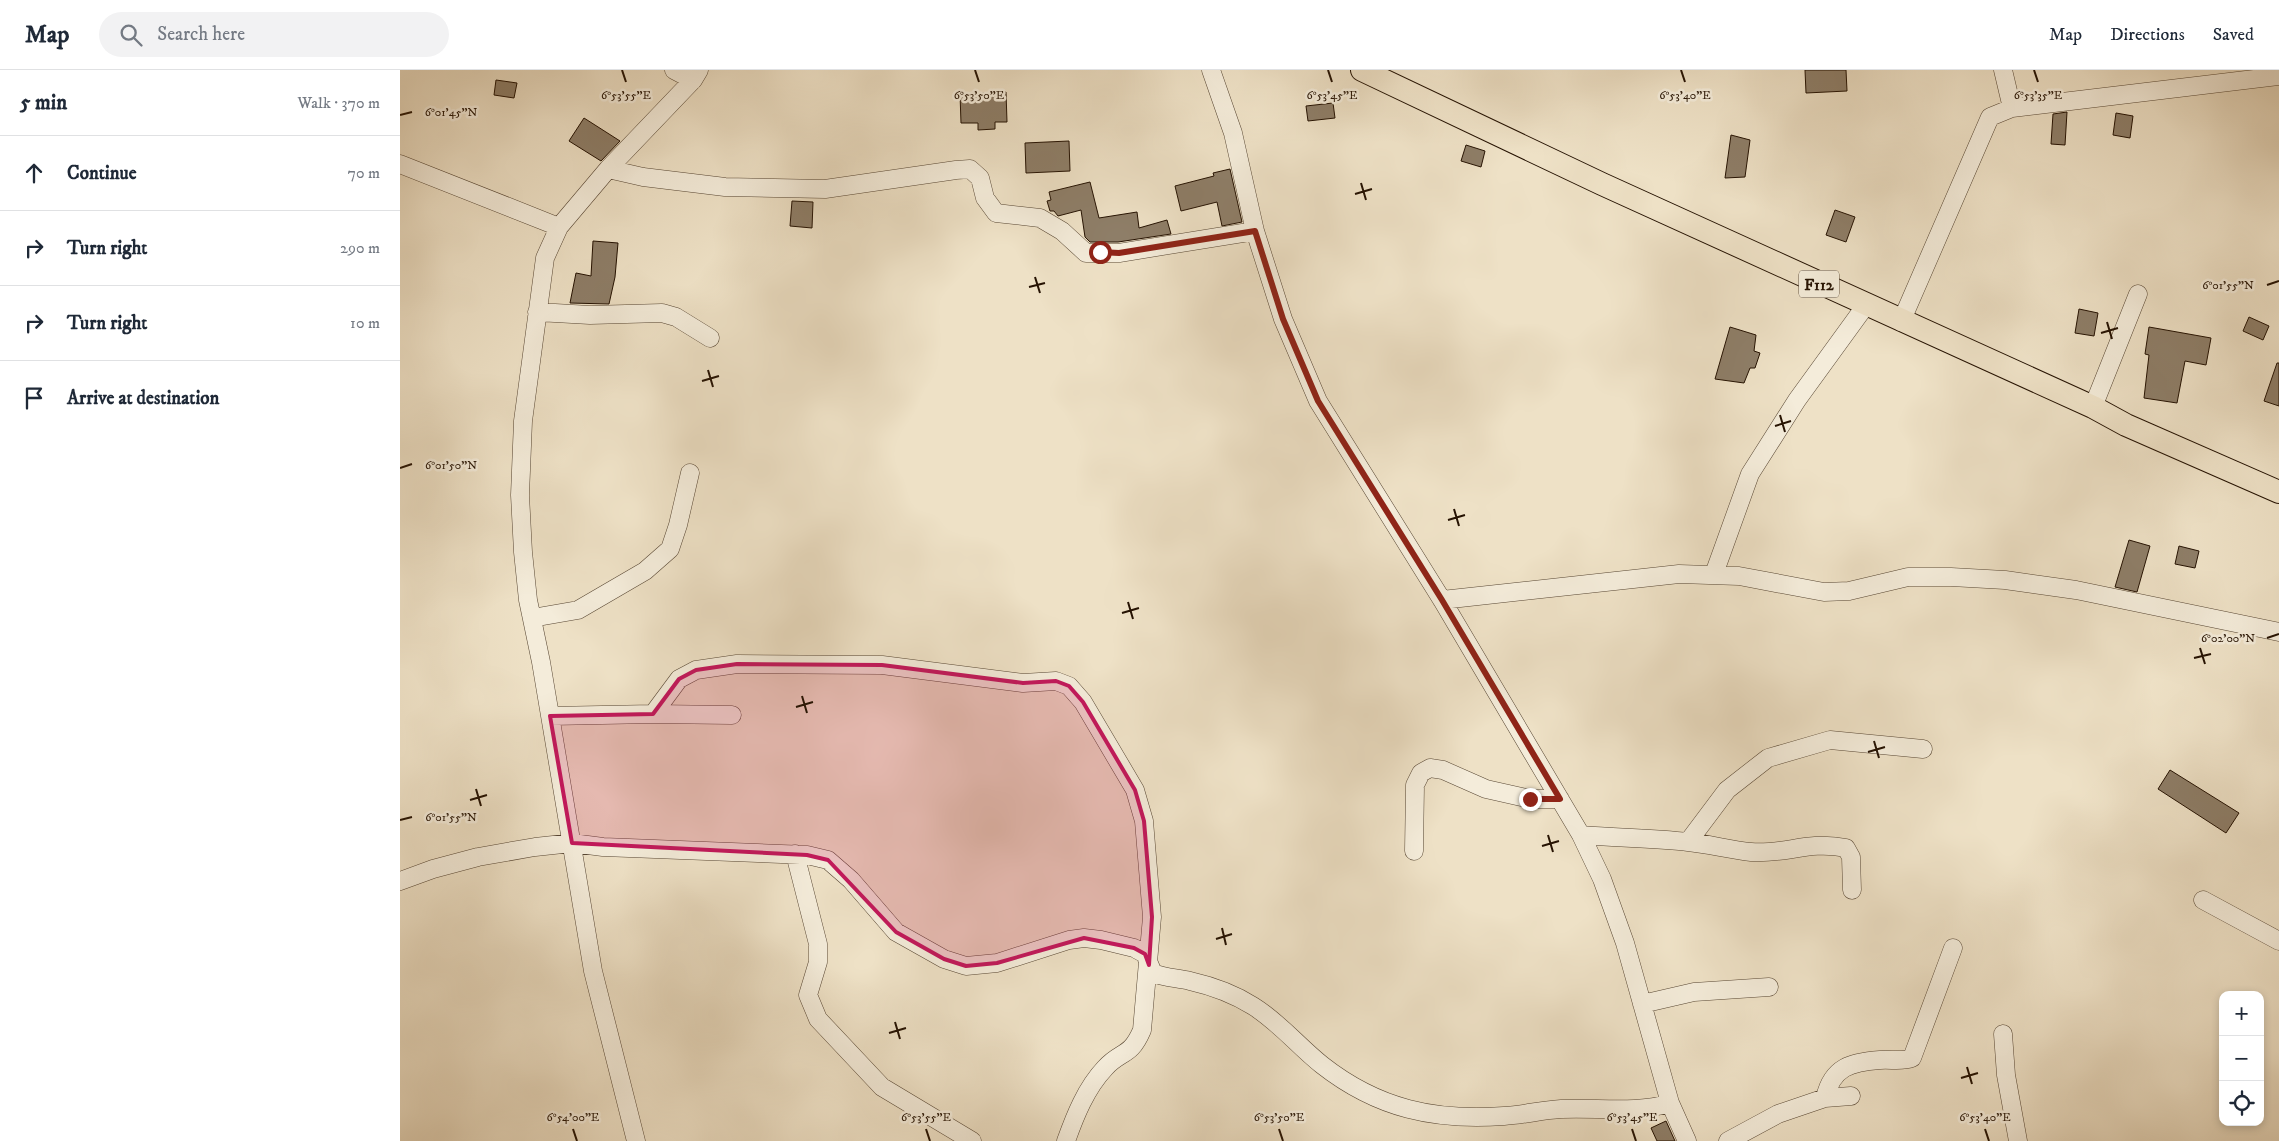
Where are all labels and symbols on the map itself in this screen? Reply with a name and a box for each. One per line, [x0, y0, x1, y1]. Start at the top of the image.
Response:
text: 6°53'55"E [601, 88, 651, 103]
text: 6°53'50"E [954, 88, 1005, 103]
text: 6°53'45"E [1307, 88, 1358, 103]
text: 6°53'40"E [1659, 88, 1711, 103]
text: 6°53'35"E [2014, 88, 2063, 103]
text: 6°01'45"N [425, 105, 477, 120]
route start [1089, 241, 1112, 264]
road number: F112 [1799, 270, 1839, 298]
text: 6°01'55"N [2202, 278, 2254, 293]
text: 6°01'50"N [425, 458, 477, 473]
text: 6°02'00"N [2201, 631, 2255, 646]
route end [1519, 788, 1542, 811]
text: 6°01'55"N [425, 810, 477, 825]
text: 6°54'00"E [547, 1110, 600, 1125]
text: 6°53'55"E [901, 1110, 951, 1125]
text: 6°53'50"E [1254, 1110, 1305, 1125]
text: 6°53'45"E [1607, 1110, 1658, 1125]
text: 6°53'40"E [1959, 1110, 2011, 1125]

